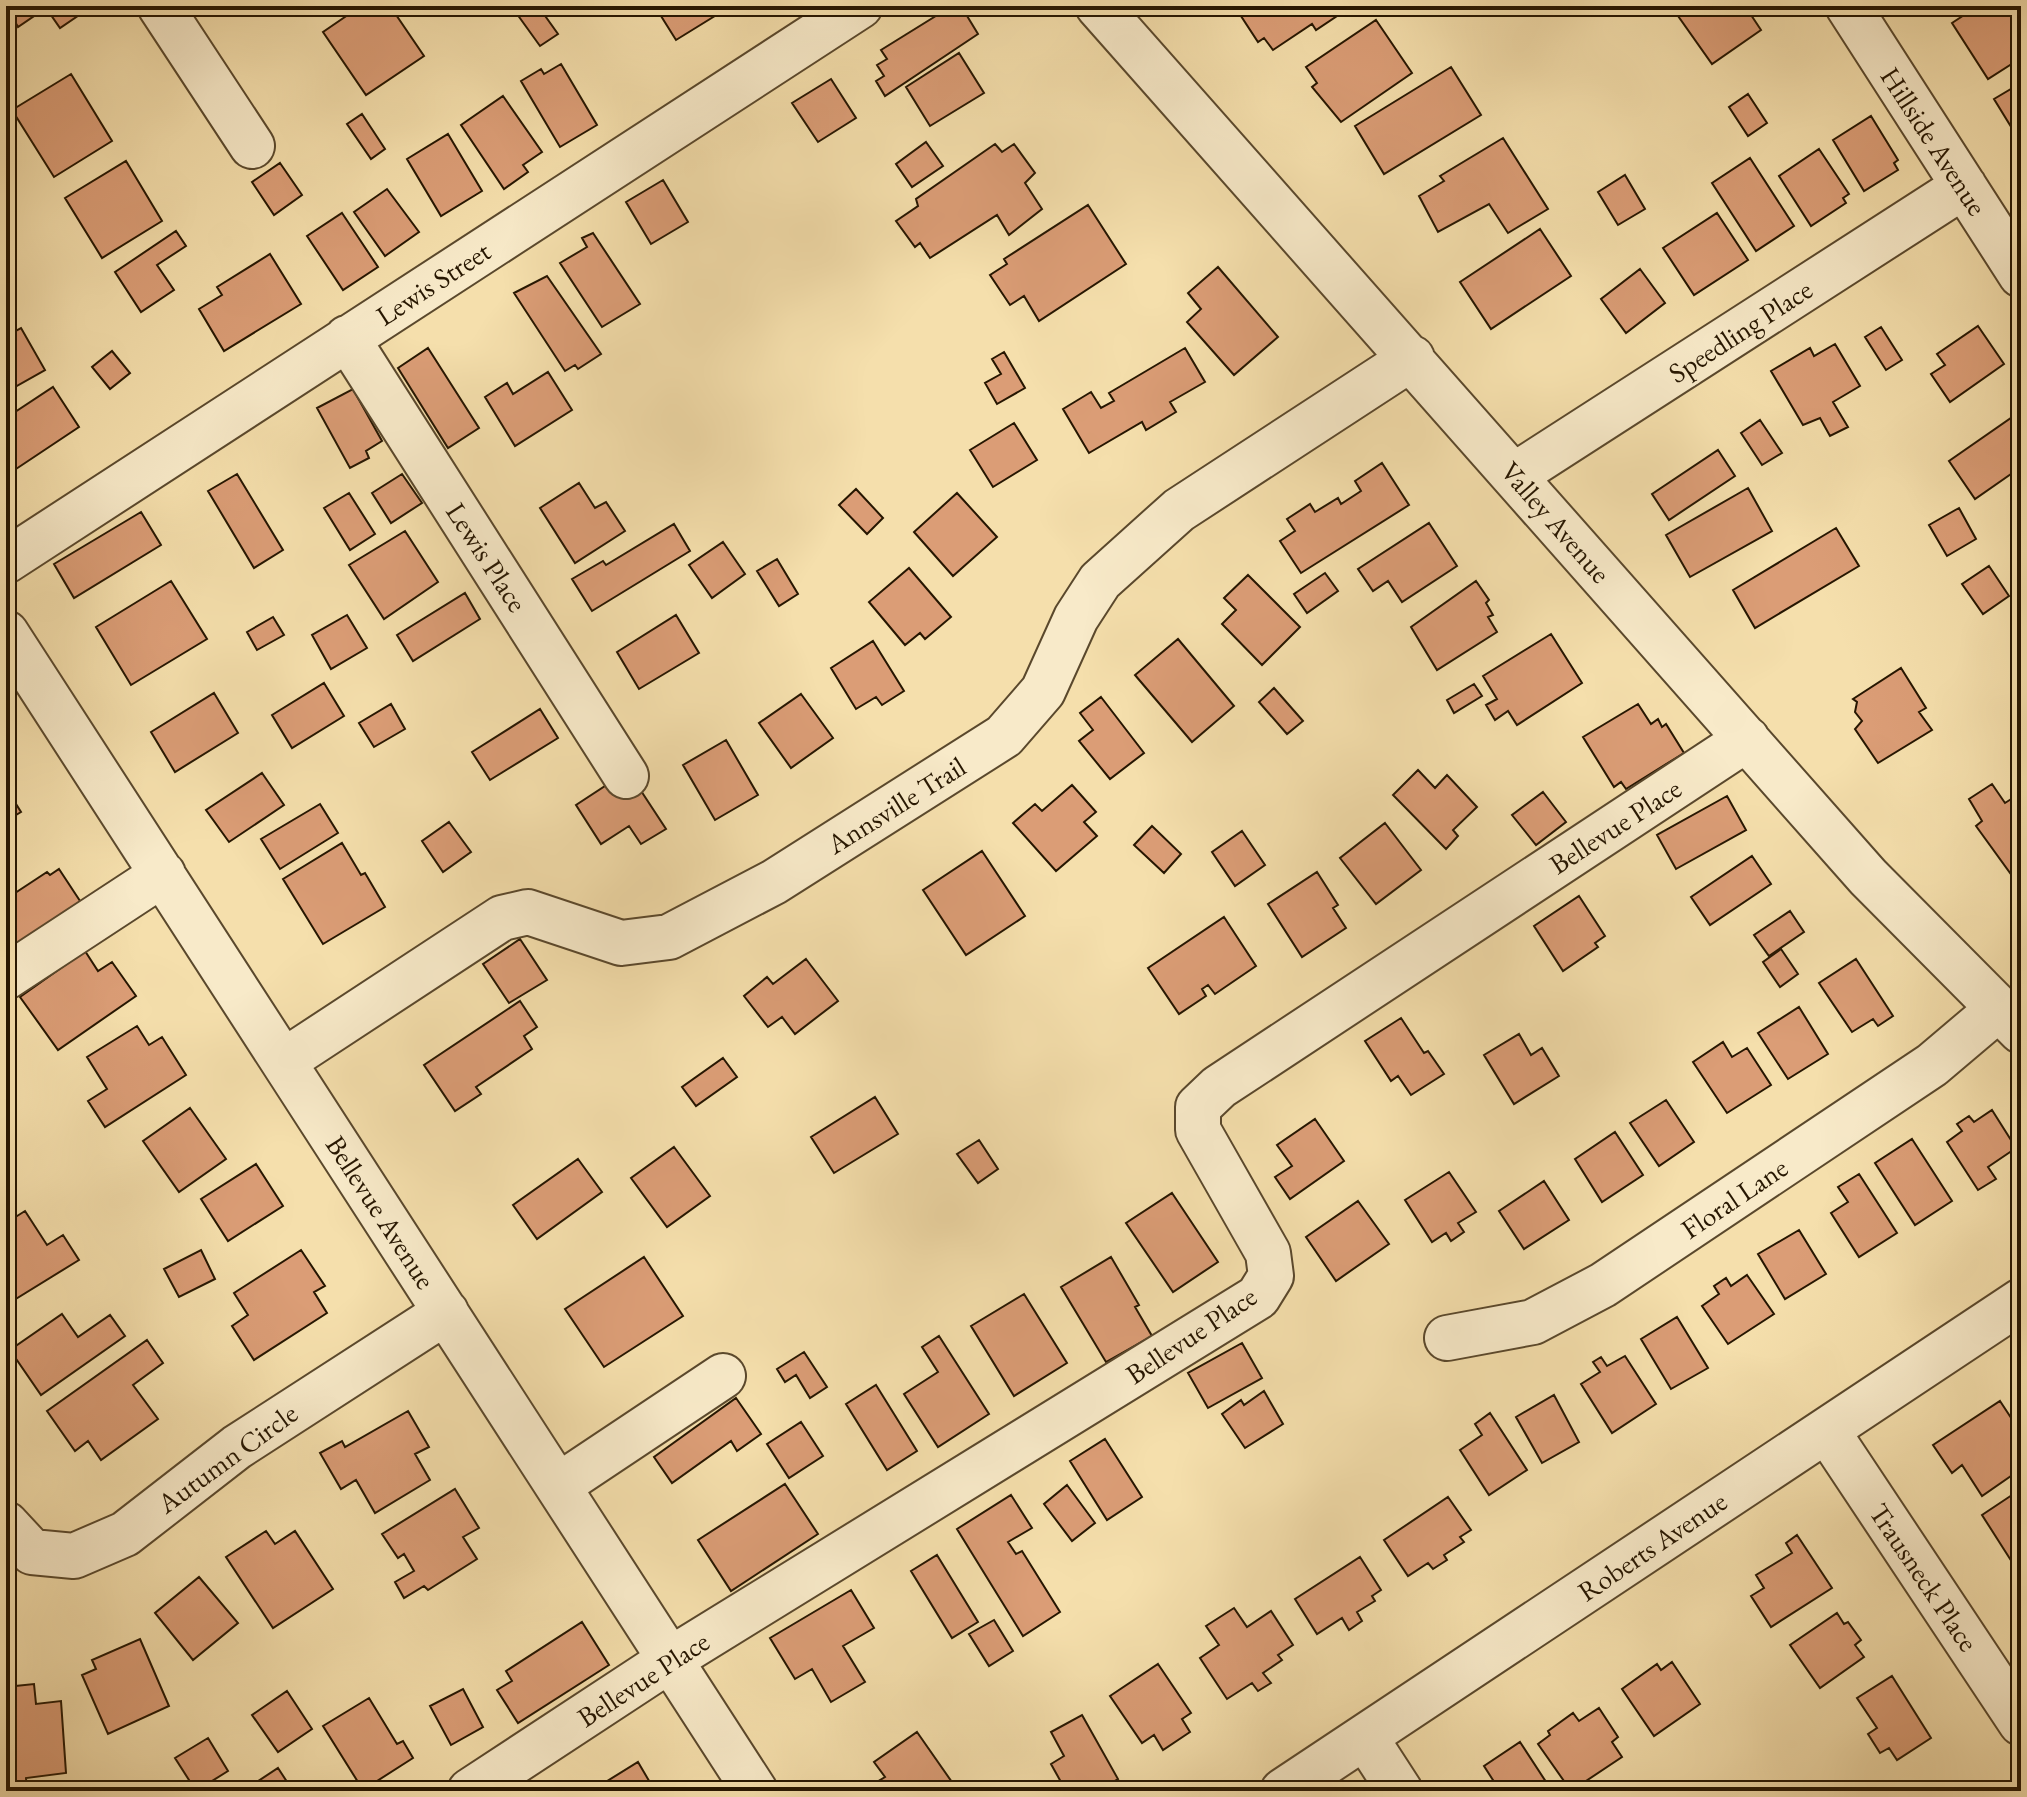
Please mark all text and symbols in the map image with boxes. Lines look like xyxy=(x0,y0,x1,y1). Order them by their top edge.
street label: Hillside Avenue xyxy=(1873,60,1995,222)
street label: Lewis Street xyxy=(369,233,497,333)
street label: Speedling Place xyxy=(1661,271,1819,391)
street label: Valley Avenue xyxy=(1493,454,1619,590)
street label: Lewis Place xyxy=(438,496,536,618)
street label: Annsville Trail xyxy=(819,748,972,862)
street label: Bellevue Place xyxy=(1542,770,1688,882)
street label: Bellevue Avenue xyxy=(318,1129,444,1296)
street label: Floral Lane xyxy=(1674,1149,1794,1247)
street label: Bellevue Place xyxy=(1119,1278,1263,1392)
street label: Autumn Circle xyxy=(149,1395,304,1522)
street label: Roberts Avenue xyxy=(1571,1483,1734,1609)
street label: Trausneck Place xyxy=(1861,1496,1987,1658)
street label: Bellevue Place xyxy=(570,1623,716,1735)

